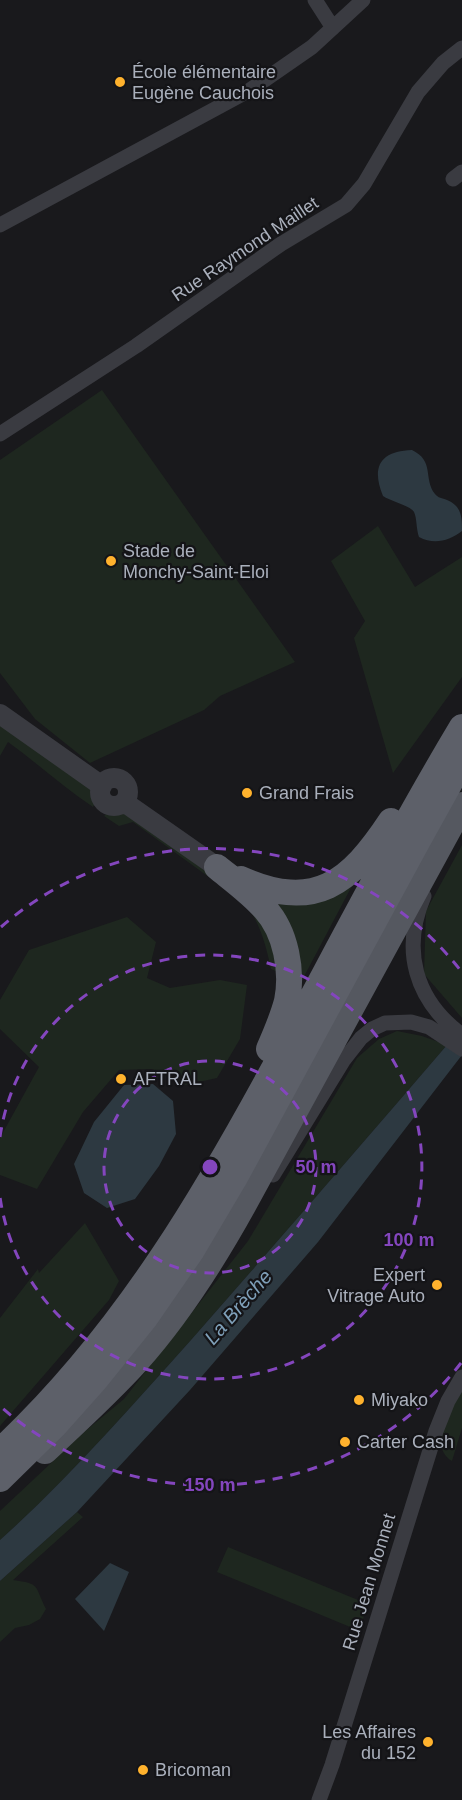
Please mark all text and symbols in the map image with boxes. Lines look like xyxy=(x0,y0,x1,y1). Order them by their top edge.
place label: École élémentaire Eugène Cauchois xyxy=(132,62,276,103)
marker: École élémentaire Eugène Cauchois xyxy=(113,75,127,89)
street label: Rue Raymond Maillet xyxy=(168,193,322,305)
place label: Stade de Monchy-Saint-Eloi xyxy=(123,541,269,582)
marker: Stade de Monchy-Saint-Eloi xyxy=(104,554,118,568)
place label: Grand Frais xyxy=(259,783,354,803)
marker: Grand Frais xyxy=(240,786,254,800)
place label: AFTRAL xyxy=(133,1069,202,1089)
marker: AFTRAL xyxy=(114,1072,128,1086)
centre of rings xyxy=(200,1157,220,1177)
text: 50 m xyxy=(295,1157,337,1177)
text: 100 m xyxy=(383,1230,435,1250)
water label: La Brèche xyxy=(200,1265,276,1349)
place label: Expert Vitrage Auto xyxy=(327,1265,425,1306)
marker: Expert Vitrage Auto xyxy=(430,1278,444,1292)
place label: Miyako xyxy=(371,1390,428,1410)
marker: Miyako xyxy=(352,1393,366,1407)
place label: Carter Cash xyxy=(357,1432,454,1452)
marker: Carter Cash xyxy=(338,1435,352,1449)
text: 150 m xyxy=(184,1475,236,1495)
street label: Rue Jean Monnet xyxy=(339,1511,399,1653)
place label: Les Affaires du 152 xyxy=(322,1722,416,1763)
marker: Les Affaires du 152 xyxy=(421,1735,435,1749)
place label: Bricoman xyxy=(155,1760,231,1780)
marker: Bricoman xyxy=(136,1763,150,1777)

